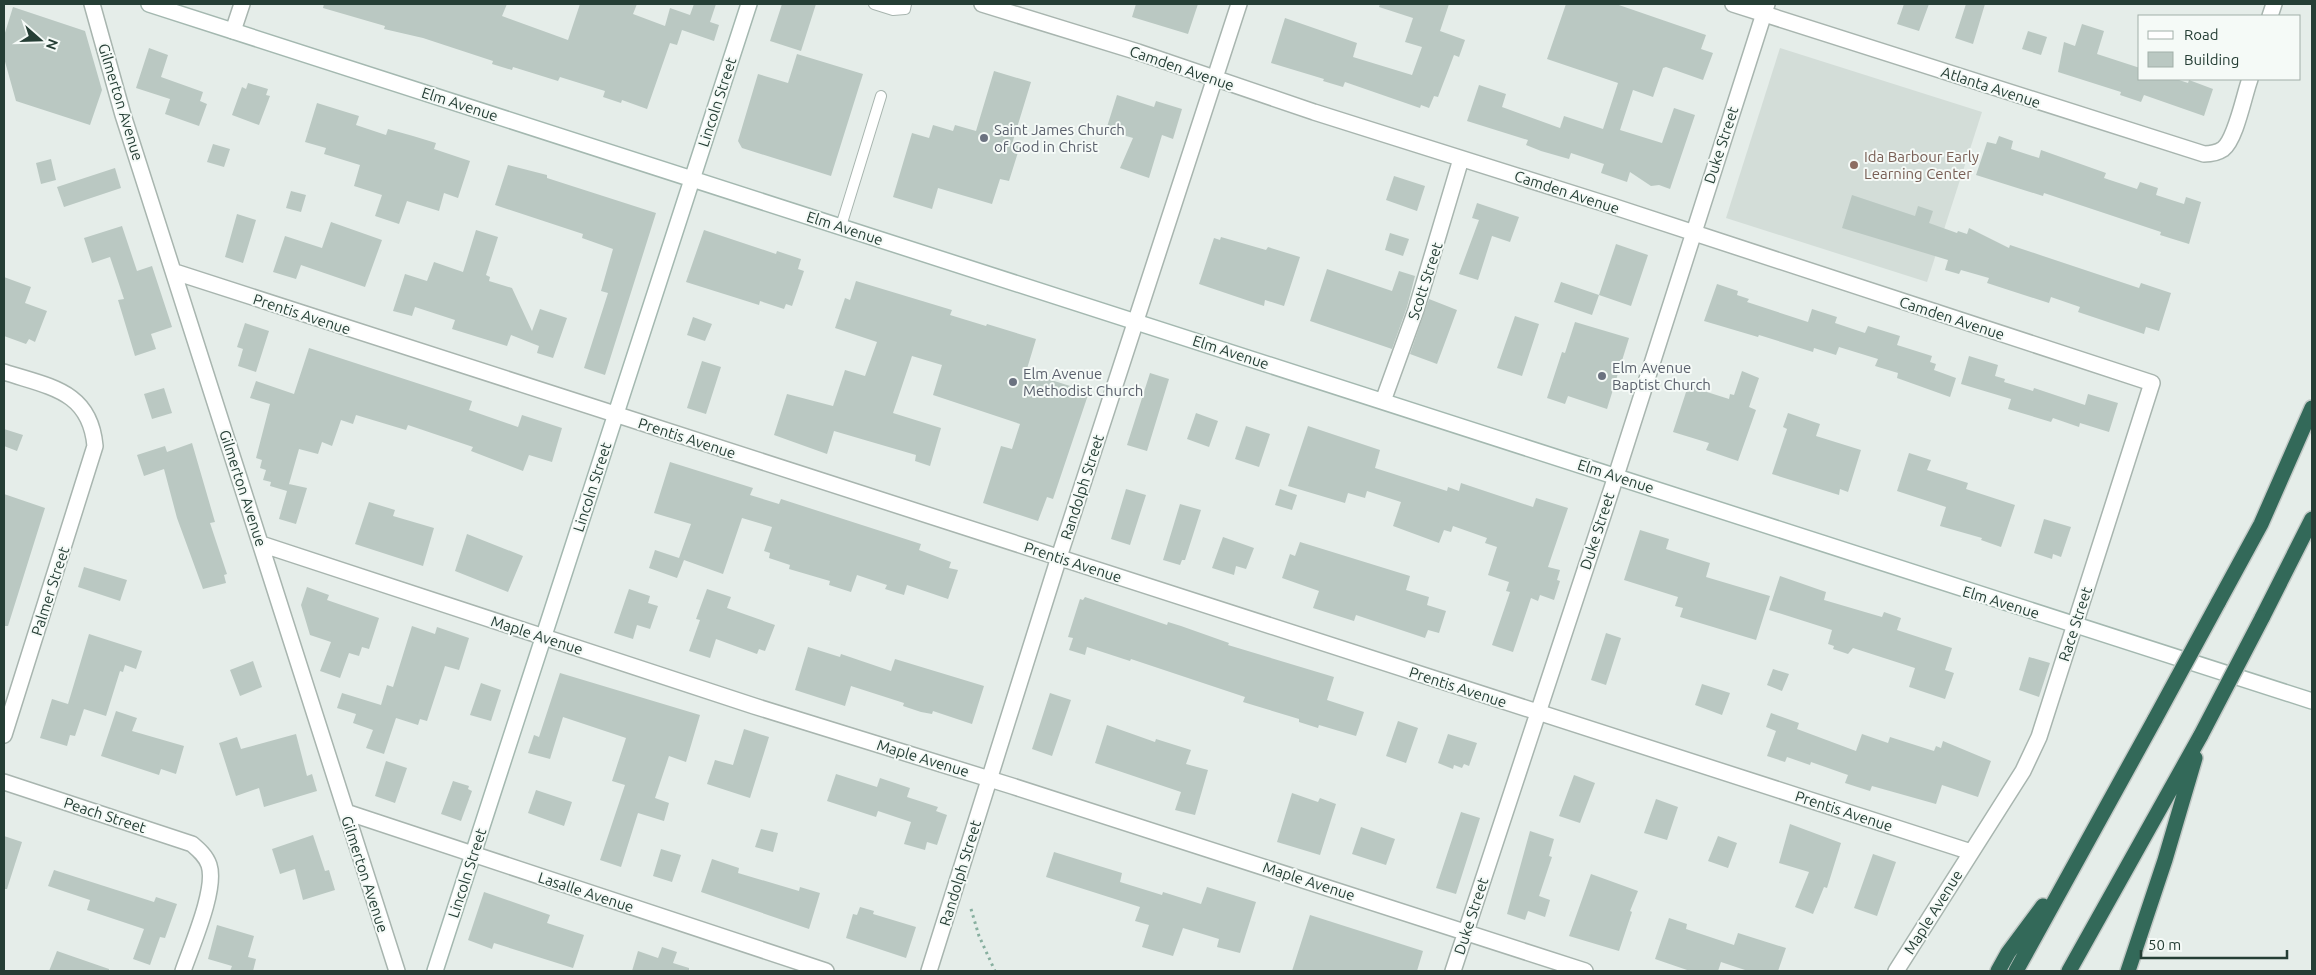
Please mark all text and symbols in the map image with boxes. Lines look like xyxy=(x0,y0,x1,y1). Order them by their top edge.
north arrow xyxy=(15,15,65,65)
legend xyxy=(2138,15,2301,80)
text: Road xyxy=(2184,26,2219,43)
text: N xyxy=(43,37,62,52)
street label: Gilmerton Avenue xyxy=(95,41,147,163)
street label: Camden Avenue xyxy=(1127,42,1237,94)
text: Building xyxy=(2184,51,2239,68)
street label: Lincoln Street xyxy=(694,55,740,149)
street label: Atlanta Avenue xyxy=(1939,63,2043,111)
street label: Elm Avenue xyxy=(420,84,500,124)
street label: Duke Street xyxy=(1701,104,1741,186)
place label: Saint James Church of God in Christ xyxy=(994,121,1125,155)
marker: Saint James Church of God in Christ xyxy=(978,132,990,144)
place label: Ida Barbour Early Learning Center xyxy=(1864,148,1979,182)
marker: Ida Barbour Early Learning Center xyxy=(1848,159,1860,171)
street label: Camden Avenue xyxy=(1512,167,1622,217)
street label: Elm Avenue xyxy=(805,208,885,248)
street label: Scott Street xyxy=(1404,240,1446,322)
street label: Prentis Avenue xyxy=(251,290,353,338)
street label: Camden Avenue xyxy=(1897,293,2007,343)
street label: Elm Avenue xyxy=(1191,332,1271,372)
place label: Elm Avenue Baptist Church xyxy=(1612,359,1711,393)
place label: Elm Avenue Methodist Church xyxy=(1023,365,1143,399)
marker: Elm Avenue Baptist Church xyxy=(1596,370,1608,382)
marker: Elm Avenue Methodist Church xyxy=(1007,376,1019,388)
street label: Prentis Avenue xyxy=(636,414,738,462)
street label: Gilmerton Avenue xyxy=(216,428,270,548)
street label: Randolph Street xyxy=(1057,432,1107,542)
street label: Lincoln Street xyxy=(569,440,615,534)
street label: Elm Avenue xyxy=(1576,456,1656,496)
street label: Duke Street xyxy=(1577,490,1617,572)
street label: Prentis Avenue xyxy=(1022,538,1124,586)
street label: Palmer Street xyxy=(28,544,72,638)
street label: Elm Avenue xyxy=(1961,582,2041,622)
street label: Race Street xyxy=(2055,584,2095,664)
street label: Maple Avenue xyxy=(489,612,585,658)
street label: Prentis Avenue xyxy=(1407,663,1509,711)
street label: Maple Avenue xyxy=(875,736,971,780)
street label: Prentis Avenue xyxy=(1793,787,1895,835)
street label: Peach Street xyxy=(62,794,148,836)
street label: Gilmerton Avenue xyxy=(338,814,392,934)
street label: Randolph Street xyxy=(936,818,984,928)
street label: Lincoln Street xyxy=(444,826,490,920)
street label: Maple Avenue xyxy=(1261,858,1357,904)
street label: Maple Avenue xyxy=(1900,867,1966,957)
street label: Lasalle Avenue xyxy=(536,869,636,915)
street label: Duke Street xyxy=(1451,875,1491,957)
scale bar xyxy=(2141,928,2287,960)
text: 50 m xyxy=(2148,936,2181,953)

